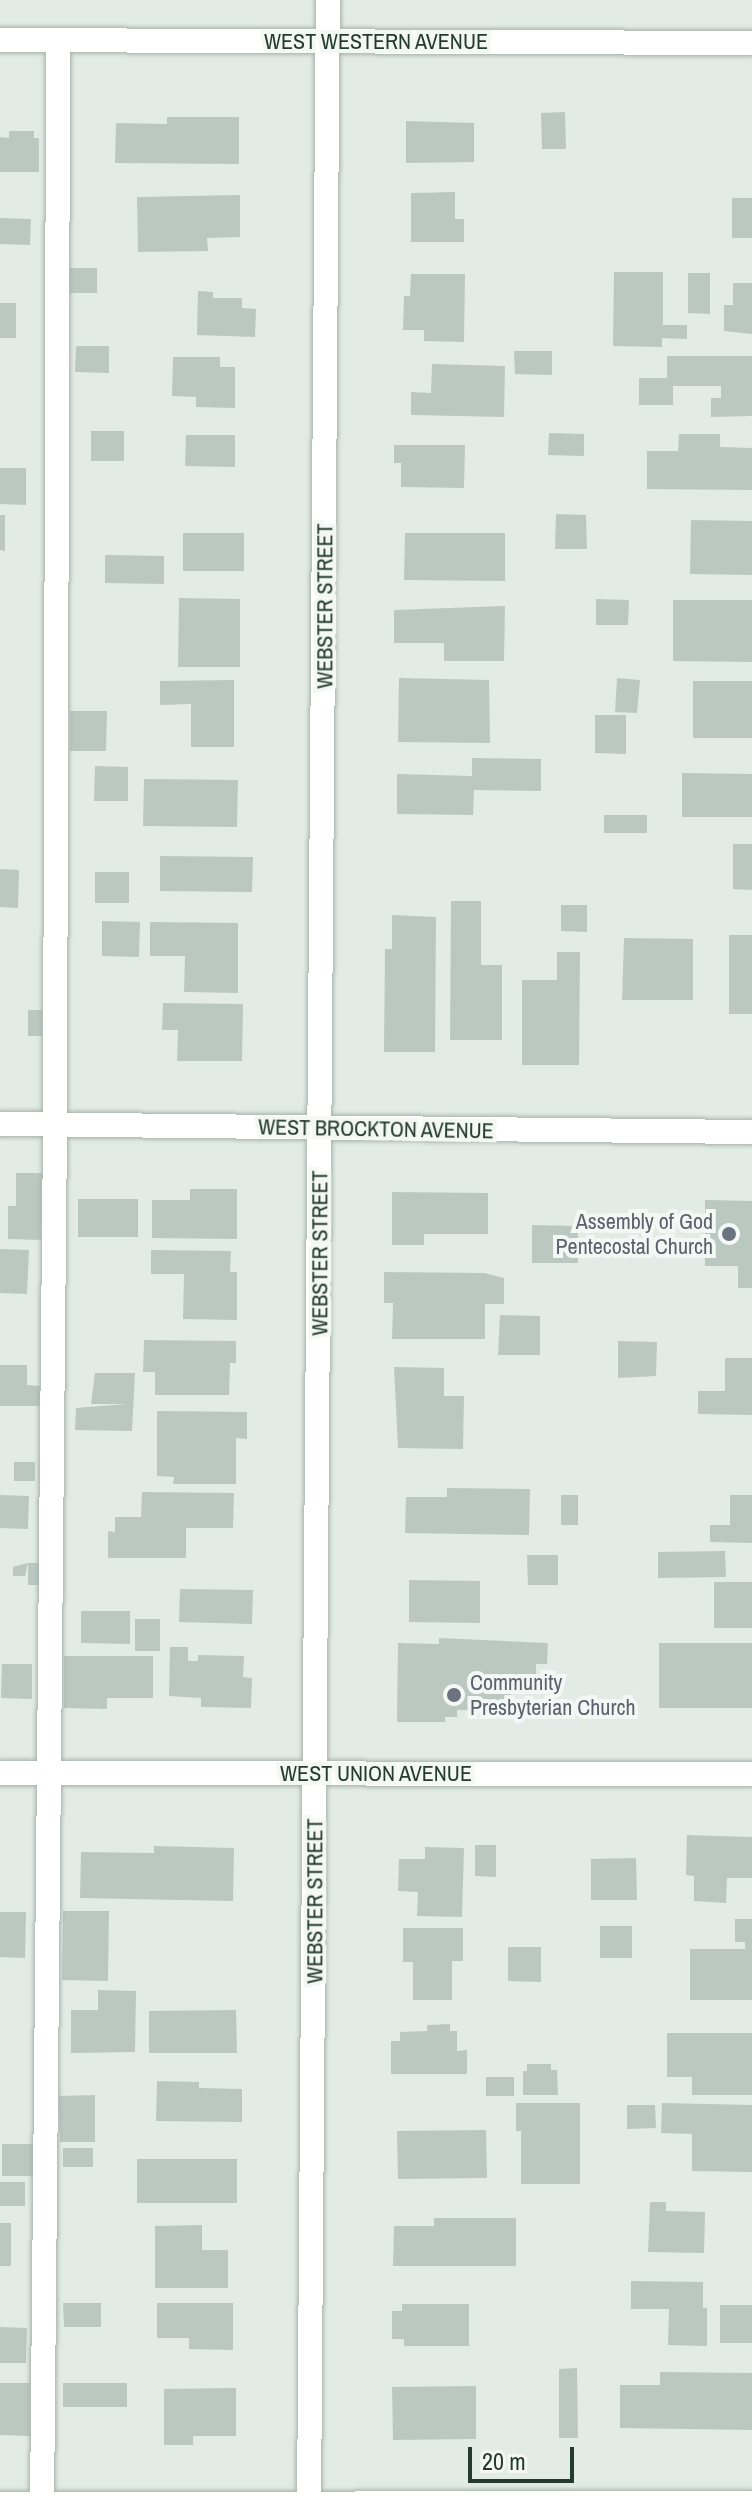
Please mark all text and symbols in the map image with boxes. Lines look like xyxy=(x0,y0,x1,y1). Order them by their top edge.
street label: WEST WESTERN AVENUE xyxy=(263,29,489,55)
street label: WEBSTER STREET xyxy=(312,523,338,689)
street label: WEST BROCKTON AVENUE xyxy=(257,1114,495,1144)
street label: WEBSTER STREET xyxy=(307,1170,333,1336)
place label: Assembly of God Pentecostal Church xyxy=(556,1208,713,1260)
marker: Assembly of God Pentecostal Church xyxy=(720,1225,738,1243)
place label: Community Presbyterian Church xyxy=(470,1669,635,1720)
marker: Community Presbyterian Church xyxy=(445,1686,463,1704)
street label: WEST UNION AVENUE xyxy=(279,1761,473,1787)
street label: WEBSTER STREET xyxy=(302,1818,328,1984)
scale bar xyxy=(472,2431,578,2481)
text: 20 m xyxy=(482,2445,526,2477)

